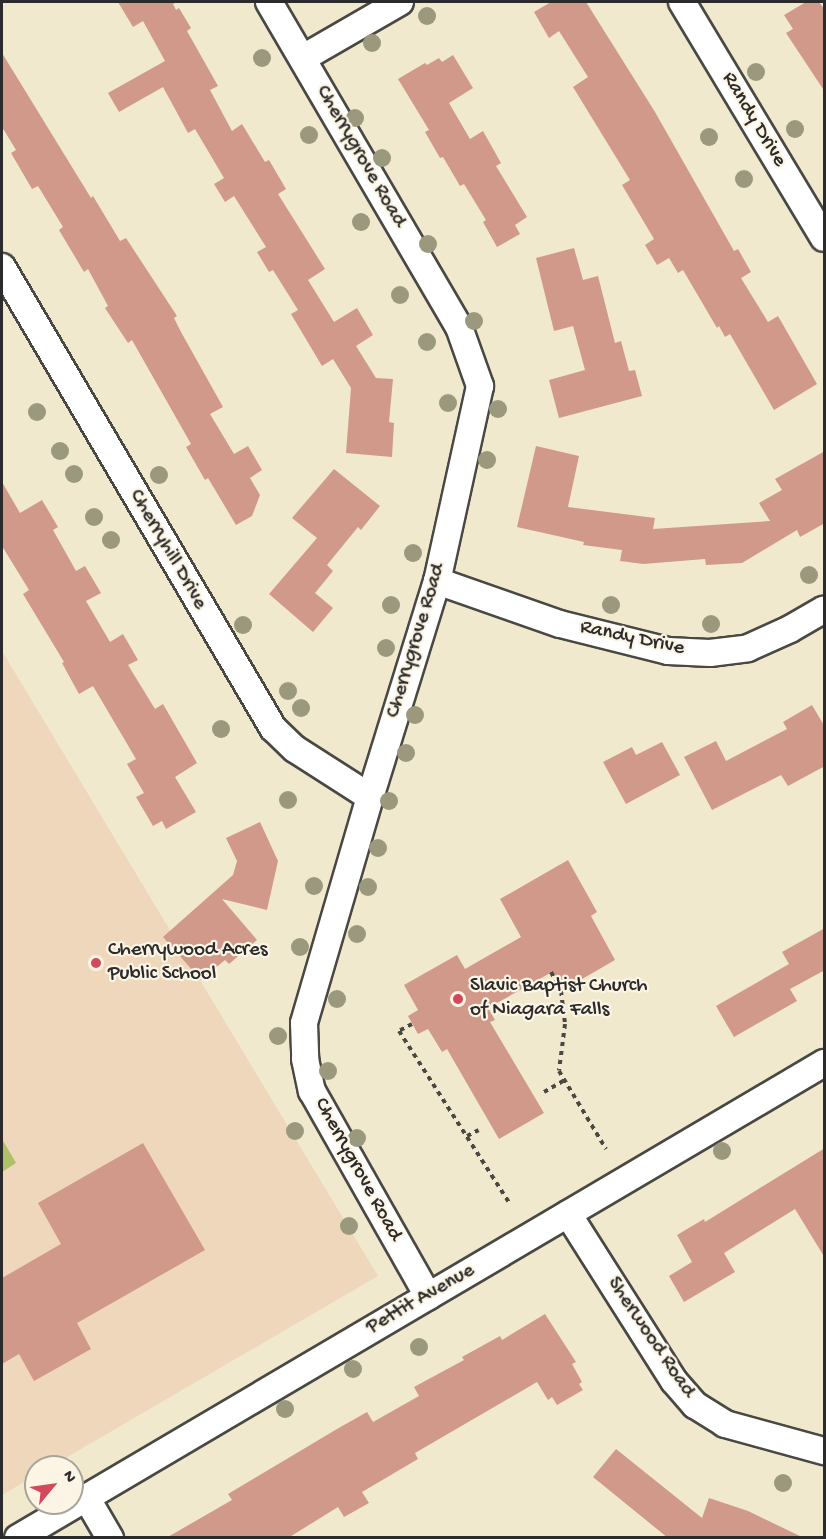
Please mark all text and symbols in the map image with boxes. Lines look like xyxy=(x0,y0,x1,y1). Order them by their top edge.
street label: Randy Drive xyxy=(715,68,791,172)
street label: Cherrygrove Road xyxy=(309,81,411,233)
street label: Cherryhill Drive xyxy=(122,485,212,615)
street label: Cherrygrove Road xyxy=(382,561,452,721)
street label: Randy Drive xyxy=(578,616,686,662)
place label: Cherrywood Acres Public School xyxy=(108,938,268,988)
marker: Cherrywood Acres Public School xyxy=(89,956,103,970)
place label: Slavic Baptist Church of Niagara Falls xyxy=(470,974,647,1024)
marker: Slavic Baptist Church of Niagara Falls xyxy=(451,992,465,1006)
street label: Cherrygrove Road xyxy=(307,1094,407,1246)
street label: Pettit Avenue xyxy=(362,1259,480,1341)
street label: Sherwood Road xyxy=(600,1273,700,1403)
north arrow xyxy=(24,1455,84,1515)
text: N xyxy=(58,1468,79,1486)

